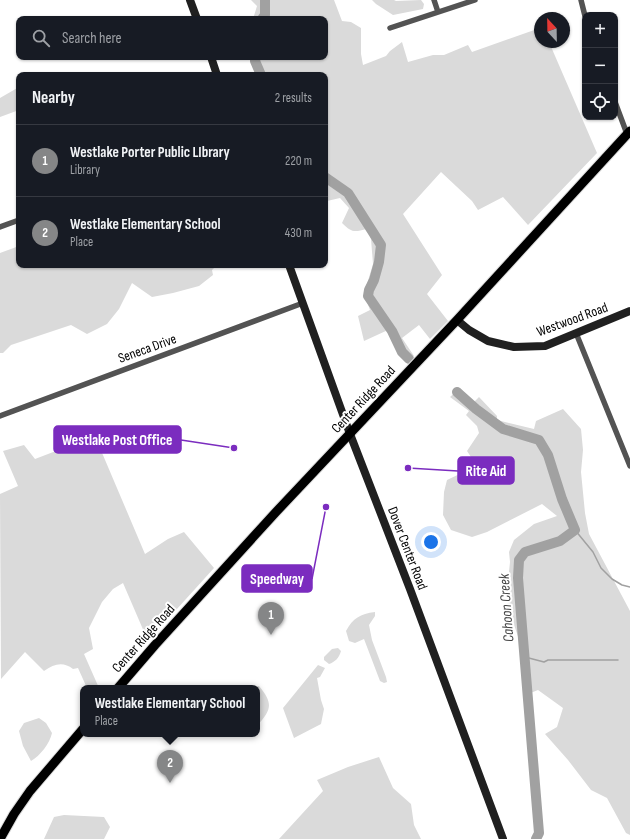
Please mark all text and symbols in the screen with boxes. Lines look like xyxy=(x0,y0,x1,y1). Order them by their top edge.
north arrow xyxy=(534,12,570,48)
map controls xyxy=(582,12,618,120)
button: + xyxy=(582,12,618,48)
search box xyxy=(16,16,328,60)
icon: search xyxy=(30,27,52,49)
text: Search here xyxy=(62,29,122,48)
button: − xyxy=(582,48,618,84)
button: locate xyxy=(582,84,618,120)
text: Nearby xyxy=(32,88,75,108)
text: 2 results xyxy=(275,90,312,106)
text: Westlake Porter Public LIbrary xyxy=(70,143,230,162)
text: 1 xyxy=(42,153,48,169)
text: 220 m xyxy=(285,153,312,169)
text: Library xyxy=(70,162,100,178)
text: Westlake Elementary School xyxy=(70,215,221,234)
text: 2 xyxy=(42,225,48,241)
text: 430 m xyxy=(285,225,312,241)
text: Place xyxy=(70,234,93,250)
street label: Westwood Road xyxy=(534,299,610,340)
street label: Seneca Drive xyxy=(116,330,179,367)
street label: Center Ridge Road xyxy=(328,362,399,437)
callout: Westlake Post Office xyxy=(54,426,181,453)
text: Westlake Post Office xyxy=(62,431,172,450)
callout: Rite Aid xyxy=(458,457,514,484)
text: Rite Aid xyxy=(466,462,506,481)
street label: Dover Center Road xyxy=(384,504,431,592)
your location xyxy=(421,532,441,552)
callout: Speedway xyxy=(242,565,312,592)
text: Speedway xyxy=(250,570,305,589)
water label: Cahoon Creek xyxy=(495,573,518,643)
street label: Center Ridge Road xyxy=(108,601,179,676)
pin: 1 xyxy=(258,602,284,635)
popup xyxy=(80,685,260,737)
text: Westlake Elementary School xyxy=(95,694,245,713)
text: Place xyxy=(95,713,118,729)
pin: 2 xyxy=(157,750,183,783)

